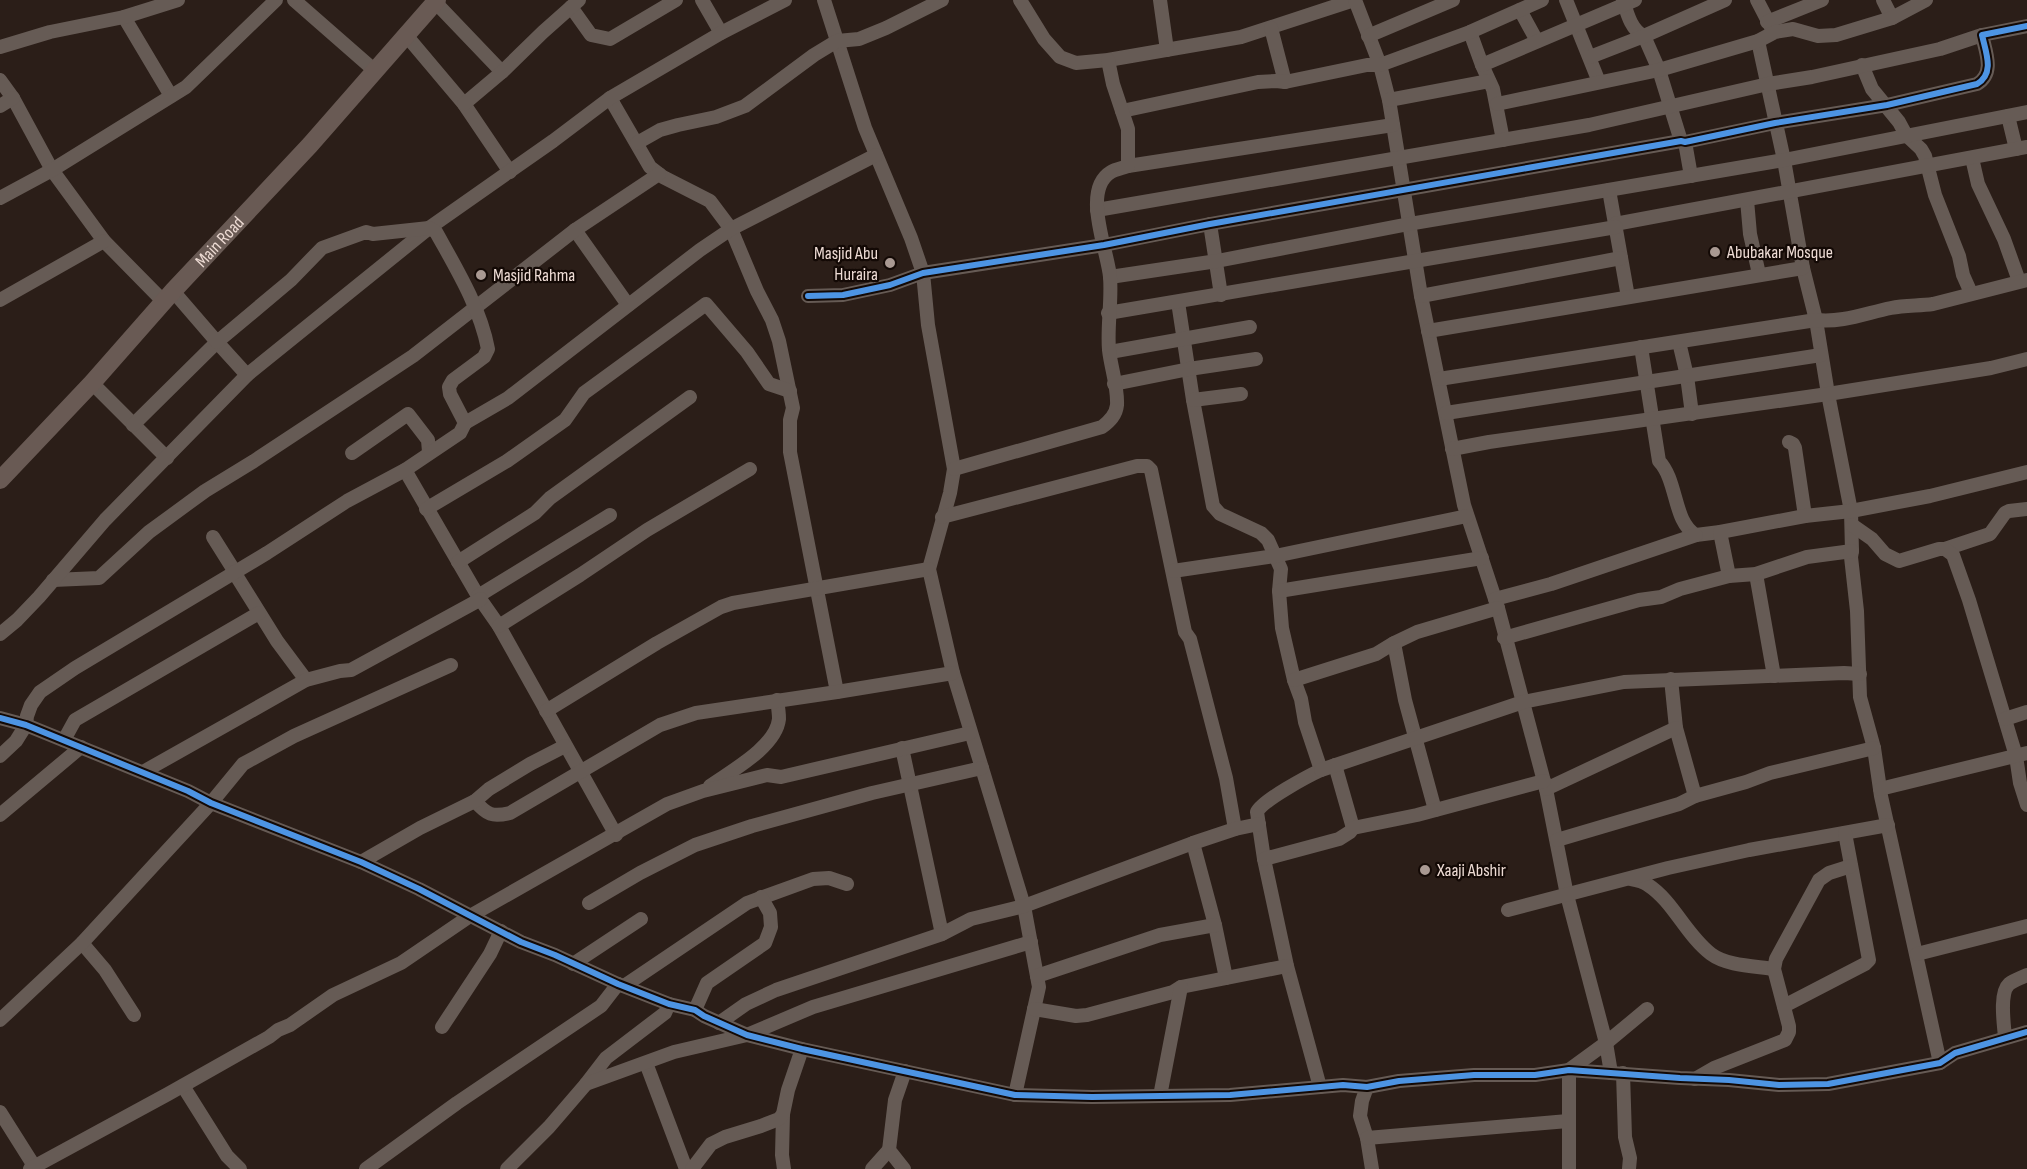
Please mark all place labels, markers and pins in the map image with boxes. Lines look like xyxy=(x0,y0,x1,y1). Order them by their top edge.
place label: Abubakar Mosque xyxy=(1726,242,1833,263)
place label: Masjid Abu Huraira xyxy=(814,243,878,285)
marker: Abubakar Mosque xyxy=(1708,245,1722,259)
marker: Masjid Abu Huraira xyxy=(883,256,897,270)
place label: Masjid Rahma xyxy=(493,265,575,286)
marker: Masjid Rahma xyxy=(474,268,488,282)
place label: Xaaji Abshir xyxy=(1436,860,1506,881)
marker: Xaaji Abshir xyxy=(1418,863,1432,877)

